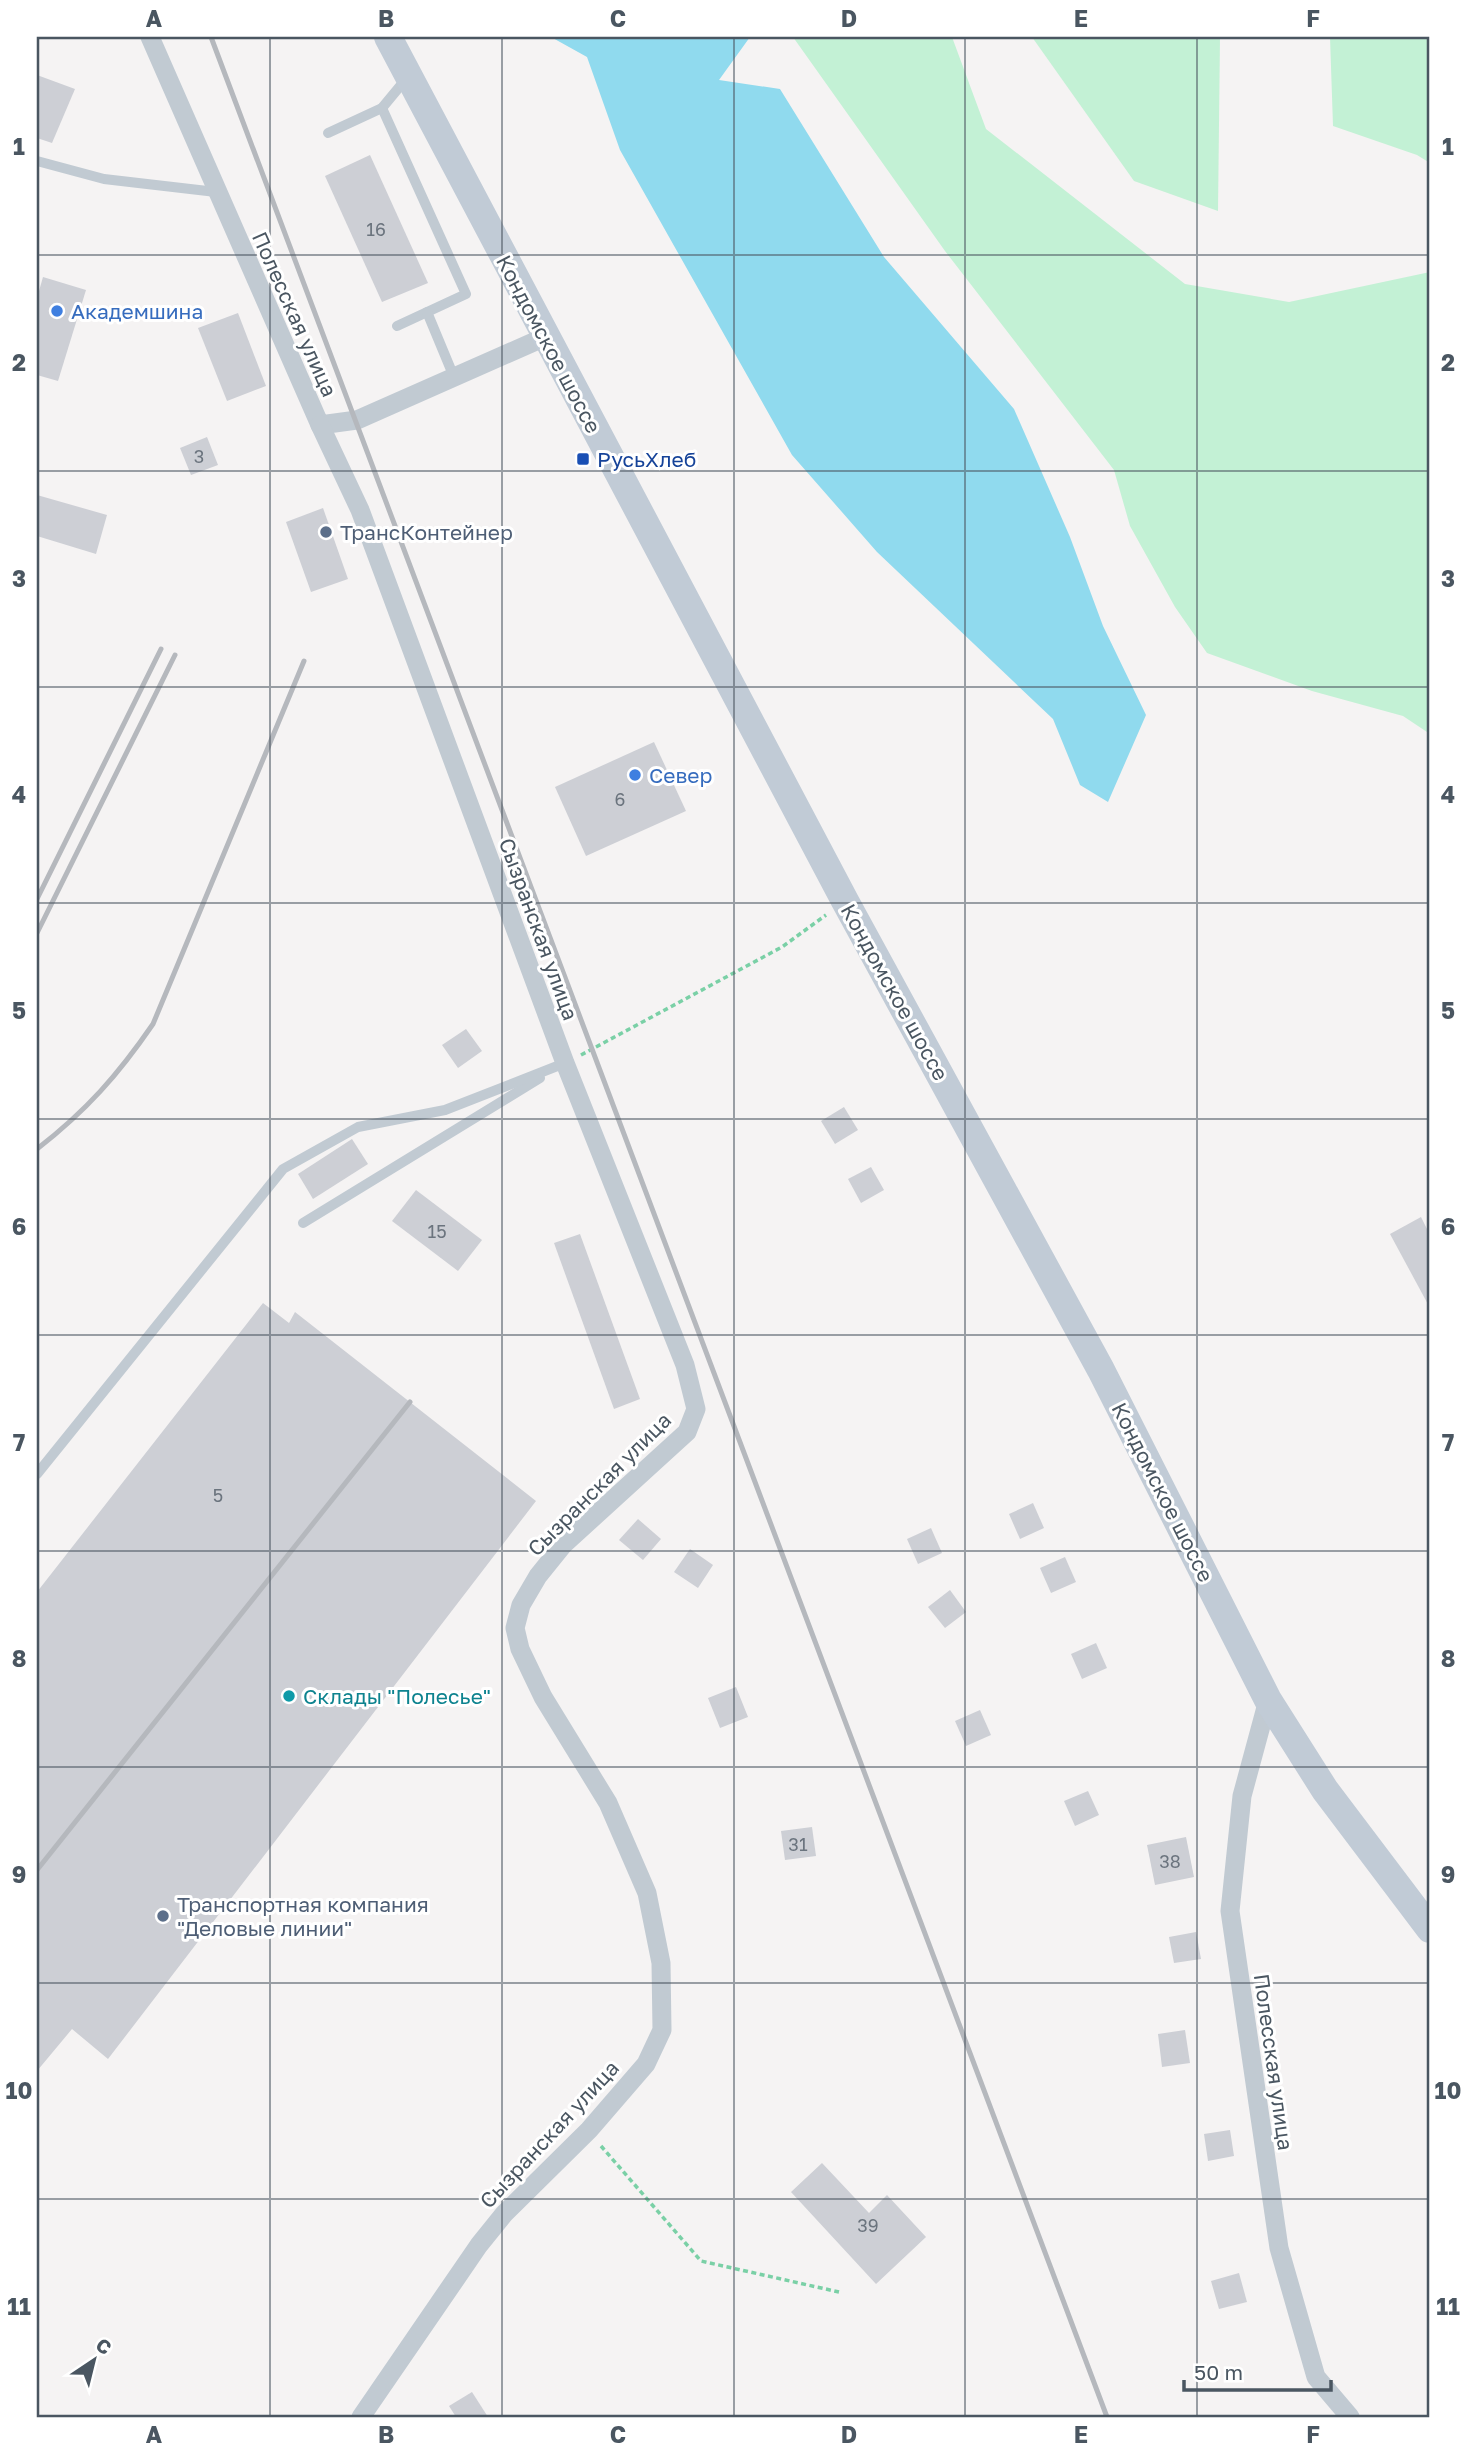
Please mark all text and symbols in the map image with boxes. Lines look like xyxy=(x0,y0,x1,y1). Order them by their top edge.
text: A xyxy=(146,4,163,32)
text: B xyxy=(378,4,394,32)
text: C xyxy=(610,4,626,32)
text: D xyxy=(841,4,857,32)
text: E xyxy=(1074,4,1088,32)
text: F xyxy=(1306,4,1320,32)
text: 1 xyxy=(13,132,25,160)
text: 1 xyxy=(1442,132,1454,160)
house number: 16 xyxy=(366,218,386,240)
street label: Полесская улица xyxy=(247,227,343,401)
street label: Кондомское шоссе xyxy=(491,251,607,437)
place label: Академшина xyxy=(71,298,203,324)
marker: Академшина xyxy=(49,303,65,319)
text: 2 xyxy=(12,348,26,376)
text: 2 xyxy=(1441,348,1455,376)
house number: 3 xyxy=(194,445,204,467)
place label: РусьХлеб xyxy=(597,446,696,472)
marker: РусьХлеб xyxy=(575,451,591,467)
place label: ТрансКонтейнер xyxy=(340,519,513,545)
marker: ТрансКонтейнер xyxy=(318,524,334,540)
text: 3 xyxy=(12,564,26,592)
text: 3 xyxy=(1441,564,1455,592)
place label: Север xyxy=(649,762,712,788)
marker: Север xyxy=(627,767,643,783)
text: 4 xyxy=(12,780,26,808)
text: 4 xyxy=(1441,780,1455,808)
house number: 6 xyxy=(615,788,625,810)
street label: Сызранская улица xyxy=(494,834,584,1024)
street label: Кондомское шоссе xyxy=(836,899,954,1085)
text: 5 xyxy=(12,996,26,1024)
text: 5 xyxy=(1441,996,1455,1024)
text: 6 xyxy=(12,1212,26,1240)
text: 6 xyxy=(1441,1212,1455,1240)
house number: 15 xyxy=(427,1220,447,1242)
street label: Кондомское шоссе xyxy=(1106,1398,1220,1586)
street label: Сызранская улица xyxy=(522,1407,676,1561)
text: 7 xyxy=(13,1428,25,1456)
text: 7 xyxy=(1442,1428,1454,1456)
house number: 5 xyxy=(213,1484,223,1506)
text: 8 xyxy=(12,1644,26,1672)
text: 8 xyxy=(1441,1644,1455,1672)
place label: Склады "Полесье" xyxy=(303,1683,491,1709)
marker: Склады "Полесье" xyxy=(281,1688,297,1704)
house number: 31 xyxy=(788,1833,808,1855)
house number: 38 xyxy=(1159,1850,1181,1872)
text: 9 xyxy=(12,1860,26,1888)
text: 9 xyxy=(1441,1860,1455,1888)
place label: Транспортная компания "Деловые линии" xyxy=(177,1891,429,1941)
marker: Транспортная компания "Деловые линии" xyxy=(155,1908,171,1924)
street label: Полесская улица xyxy=(1249,1972,1299,2152)
street label: Сызранская улица xyxy=(474,2055,624,2213)
text: 10 xyxy=(6,2076,32,2104)
text: 10 xyxy=(1435,2076,1461,2104)
house number: 39 xyxy=(857,2214,879,2236)
text: 11 xyxy=(7,2292,31,2320)
text: 11 xyxy=(1436,2292,1460,2320)
north arrow xyxy=(60,2324,130,2394)
text: С xyxy=(92,2332,116,2359)
scale bar xyxy=(1184,2349,1330,2393)
text: 50 m xyxy=(1194,2359,1243,2385)
text: A xyxy=(146,2420,163,2448)
text: B xyxy=(378,2420,394,2448)
text: C xyxy=(610,2420,626,2448)
text: D xyxy=(841,2420,857,2448)
text: E xyxy=(1074,2420,1088,2448)
text: F xyxy=(1306,2420,1320,2448)

